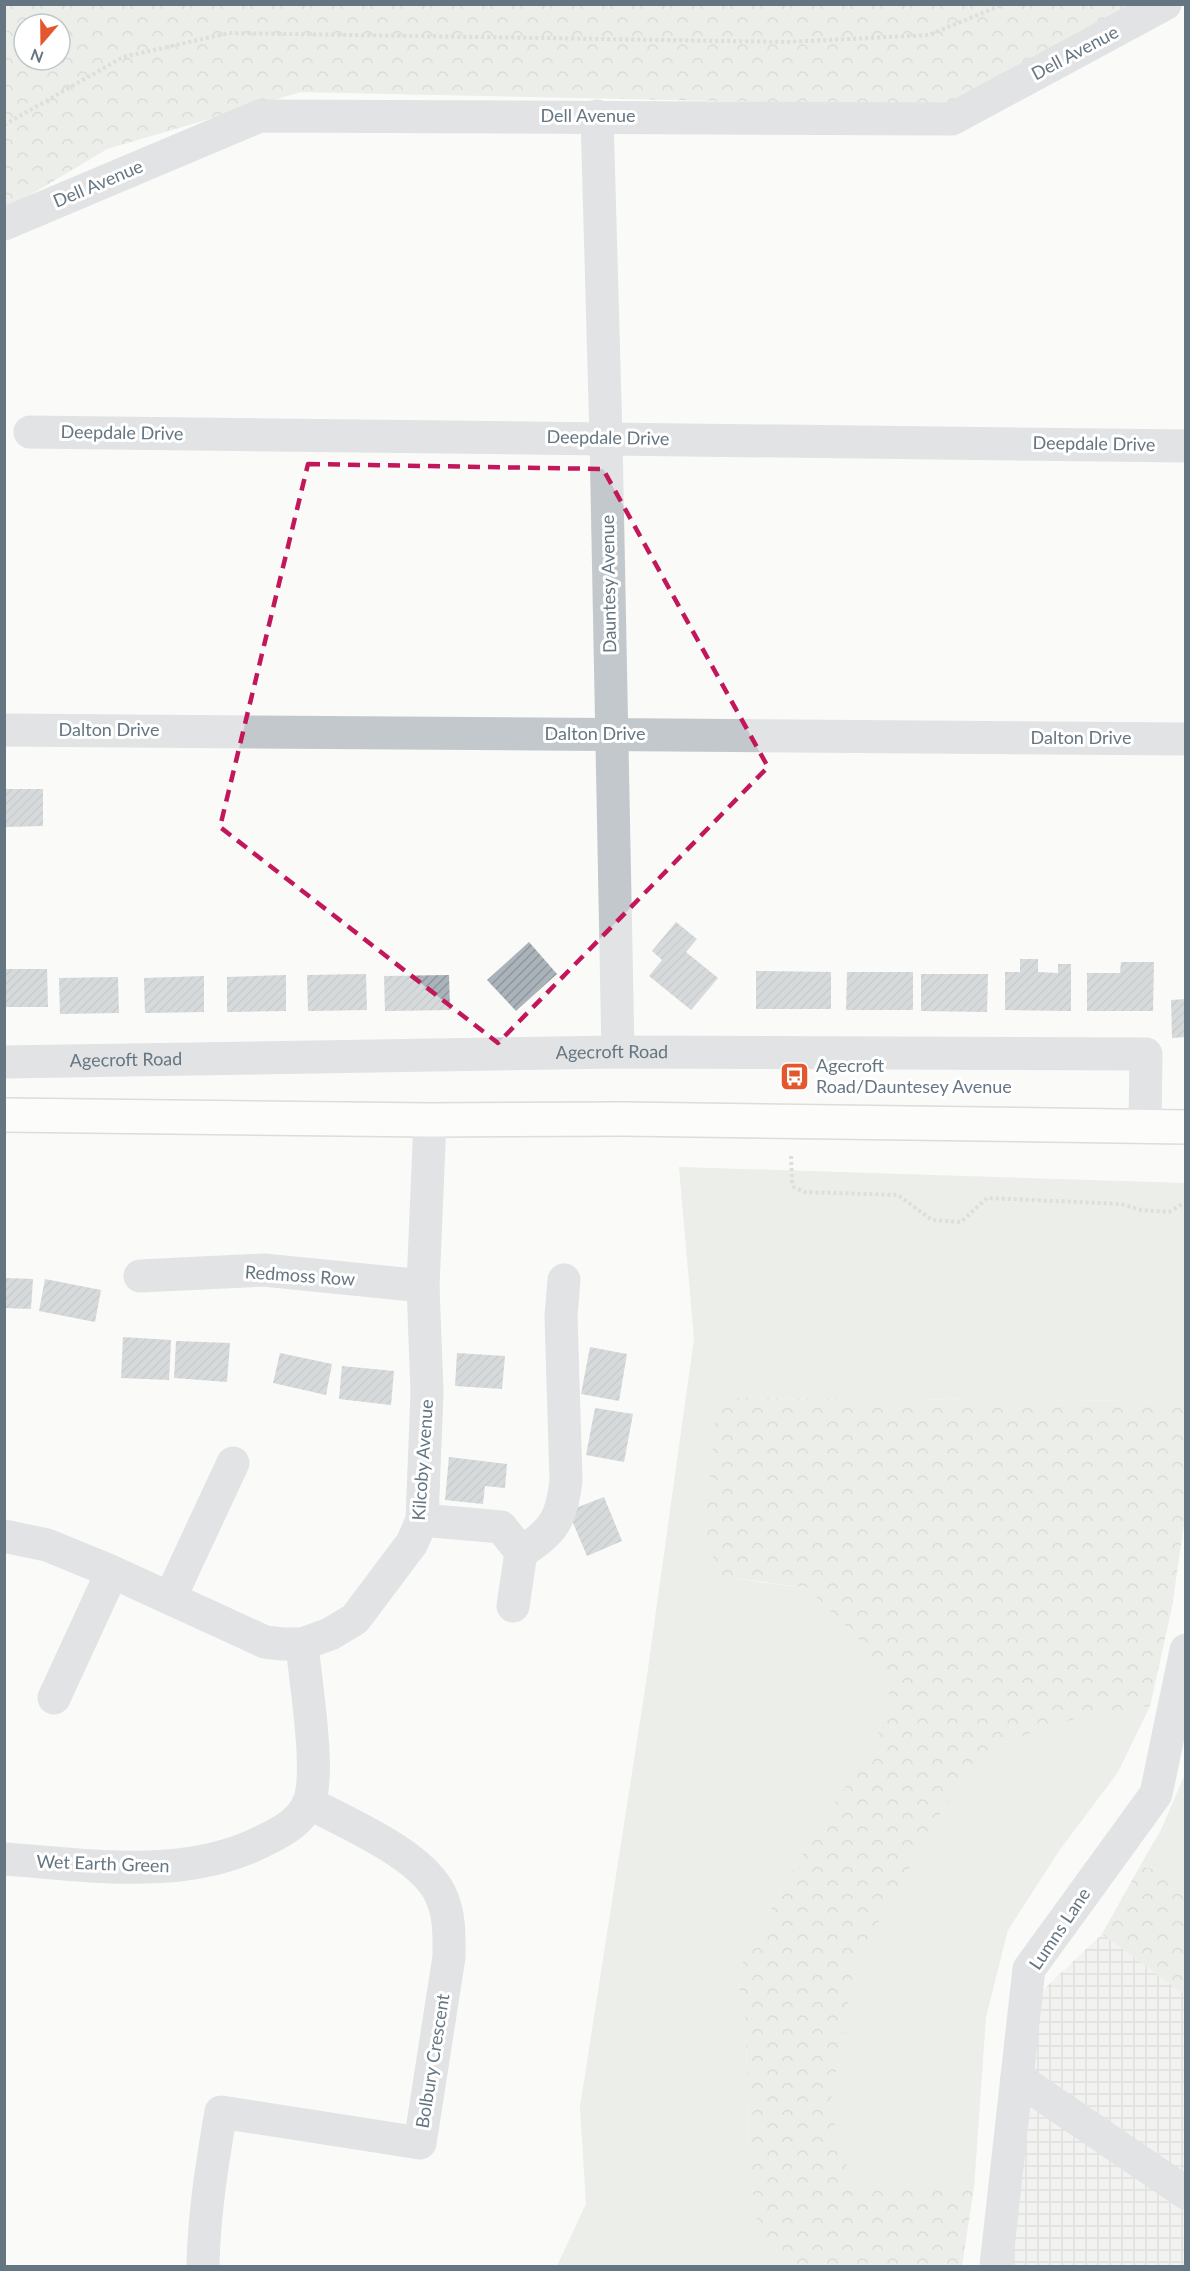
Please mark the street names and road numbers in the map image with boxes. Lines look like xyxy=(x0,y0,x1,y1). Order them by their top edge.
street label: Dell Avenue xyxy=(1027,20,1122,84)
street label: Dell Avenue xyxy=(540,104,636,126)
street label: Dell Avenue xyxy=(50,154,146,212)
street label: Deepdale Drive xyxy=(60,420,184,444)
street label: Deepdale Drive xyxy=(546,425,670,449)
street label: Deepdale Drive xyxy=(1032,431,1156,455)
street label: Dauntesy Avenue xyxy=(596,515,620,653)
street label: Dalton Drive xyxy=(59,718,159,740)
street label: Dalton Drive xyxy=(545,722,645,744)
street label: Dalton Drive xyxy=(1031,726,1131,748)
street label: Agecroft Road xyxy=(555,1040,668,1063)
street label: Agecroft Road xyxy=(69,1047,182,1071)
street label: Redmoss Row xyxy=(244,1260,356,1290)
street label: Kilcoby Avenue xyxy=(407,1399,437,1521)
street label: Wet Earth Green xyxy=(36,1850,170,1876)
street label: Lumns Lane xyxy=(1024,1883,1095,1973)
street label: Bolbury Crescent xyxy=(411,1992,454,2130)

